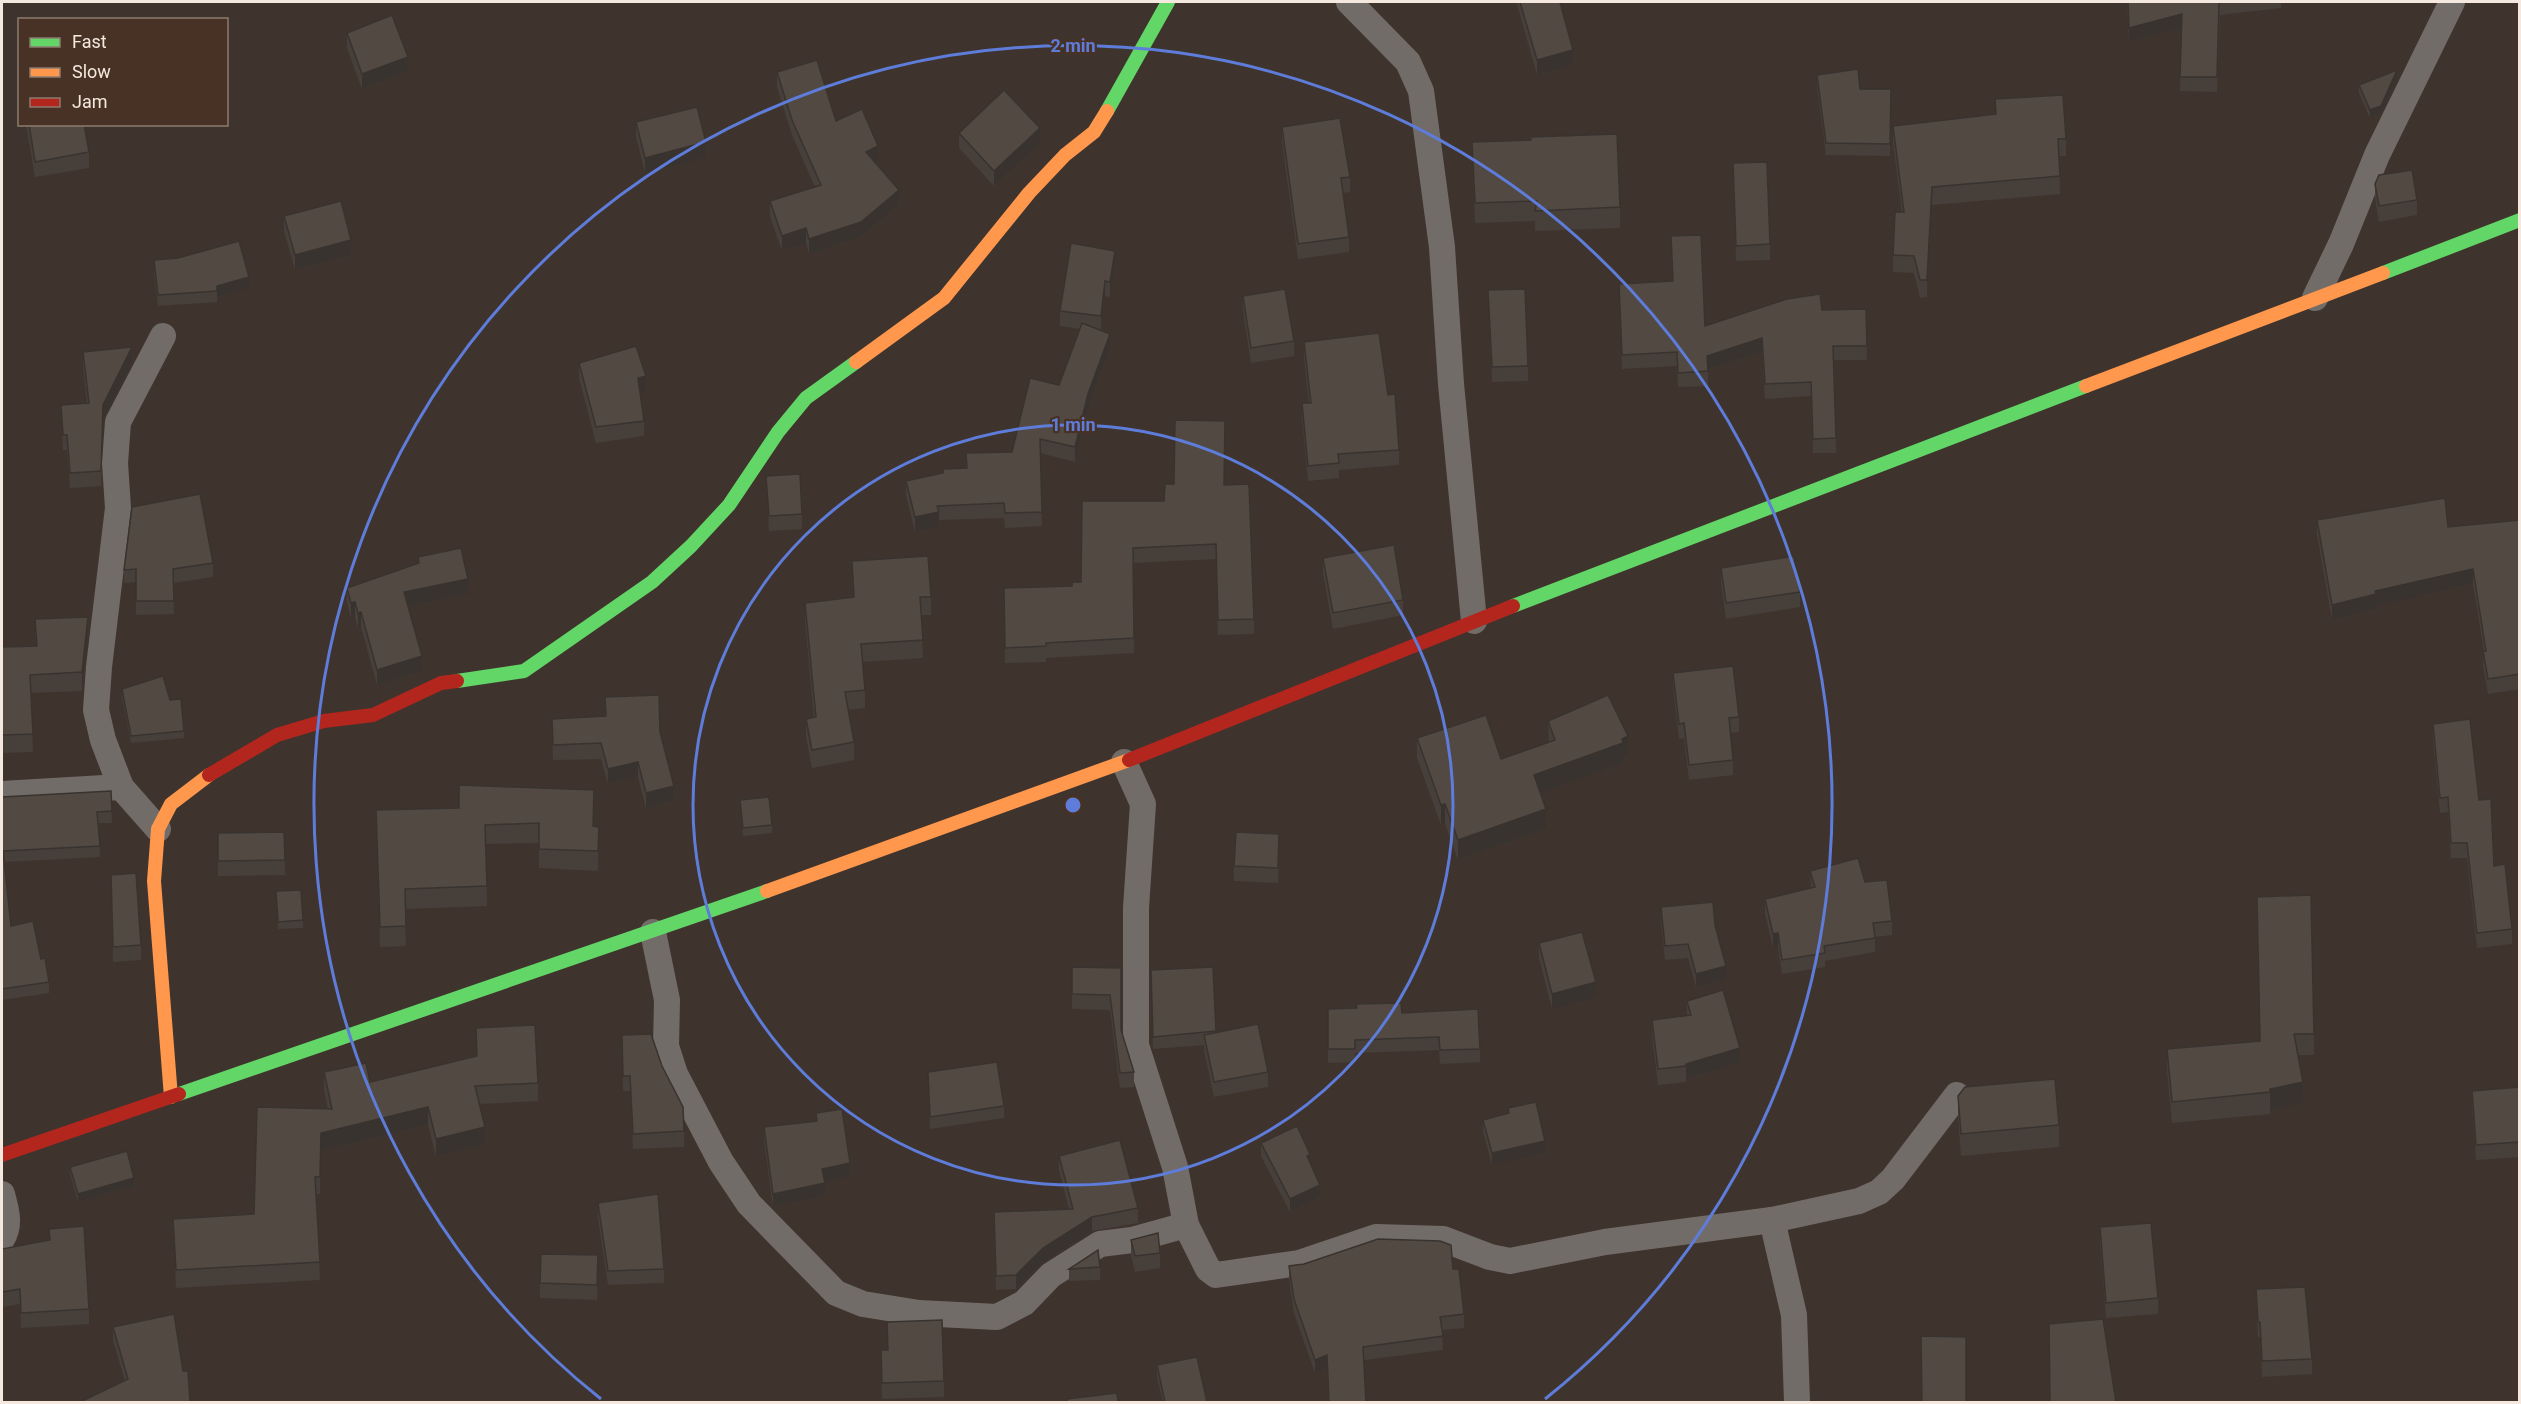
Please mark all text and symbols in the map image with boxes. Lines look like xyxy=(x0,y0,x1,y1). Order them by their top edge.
legend xyxy=(18,18,228,126)
text: Fast xyxy=(72,31,107,52)
text: 2 min xyxy=(1050,35,1096,56)
text: Slow xyxy=(72,61,111,82)
text: Jam xyxy=(72,91,108,112)
text: 1 min xyxy=(1050,414,1096,435)
centre of rings xyxy=(1063,795,1083,815)

